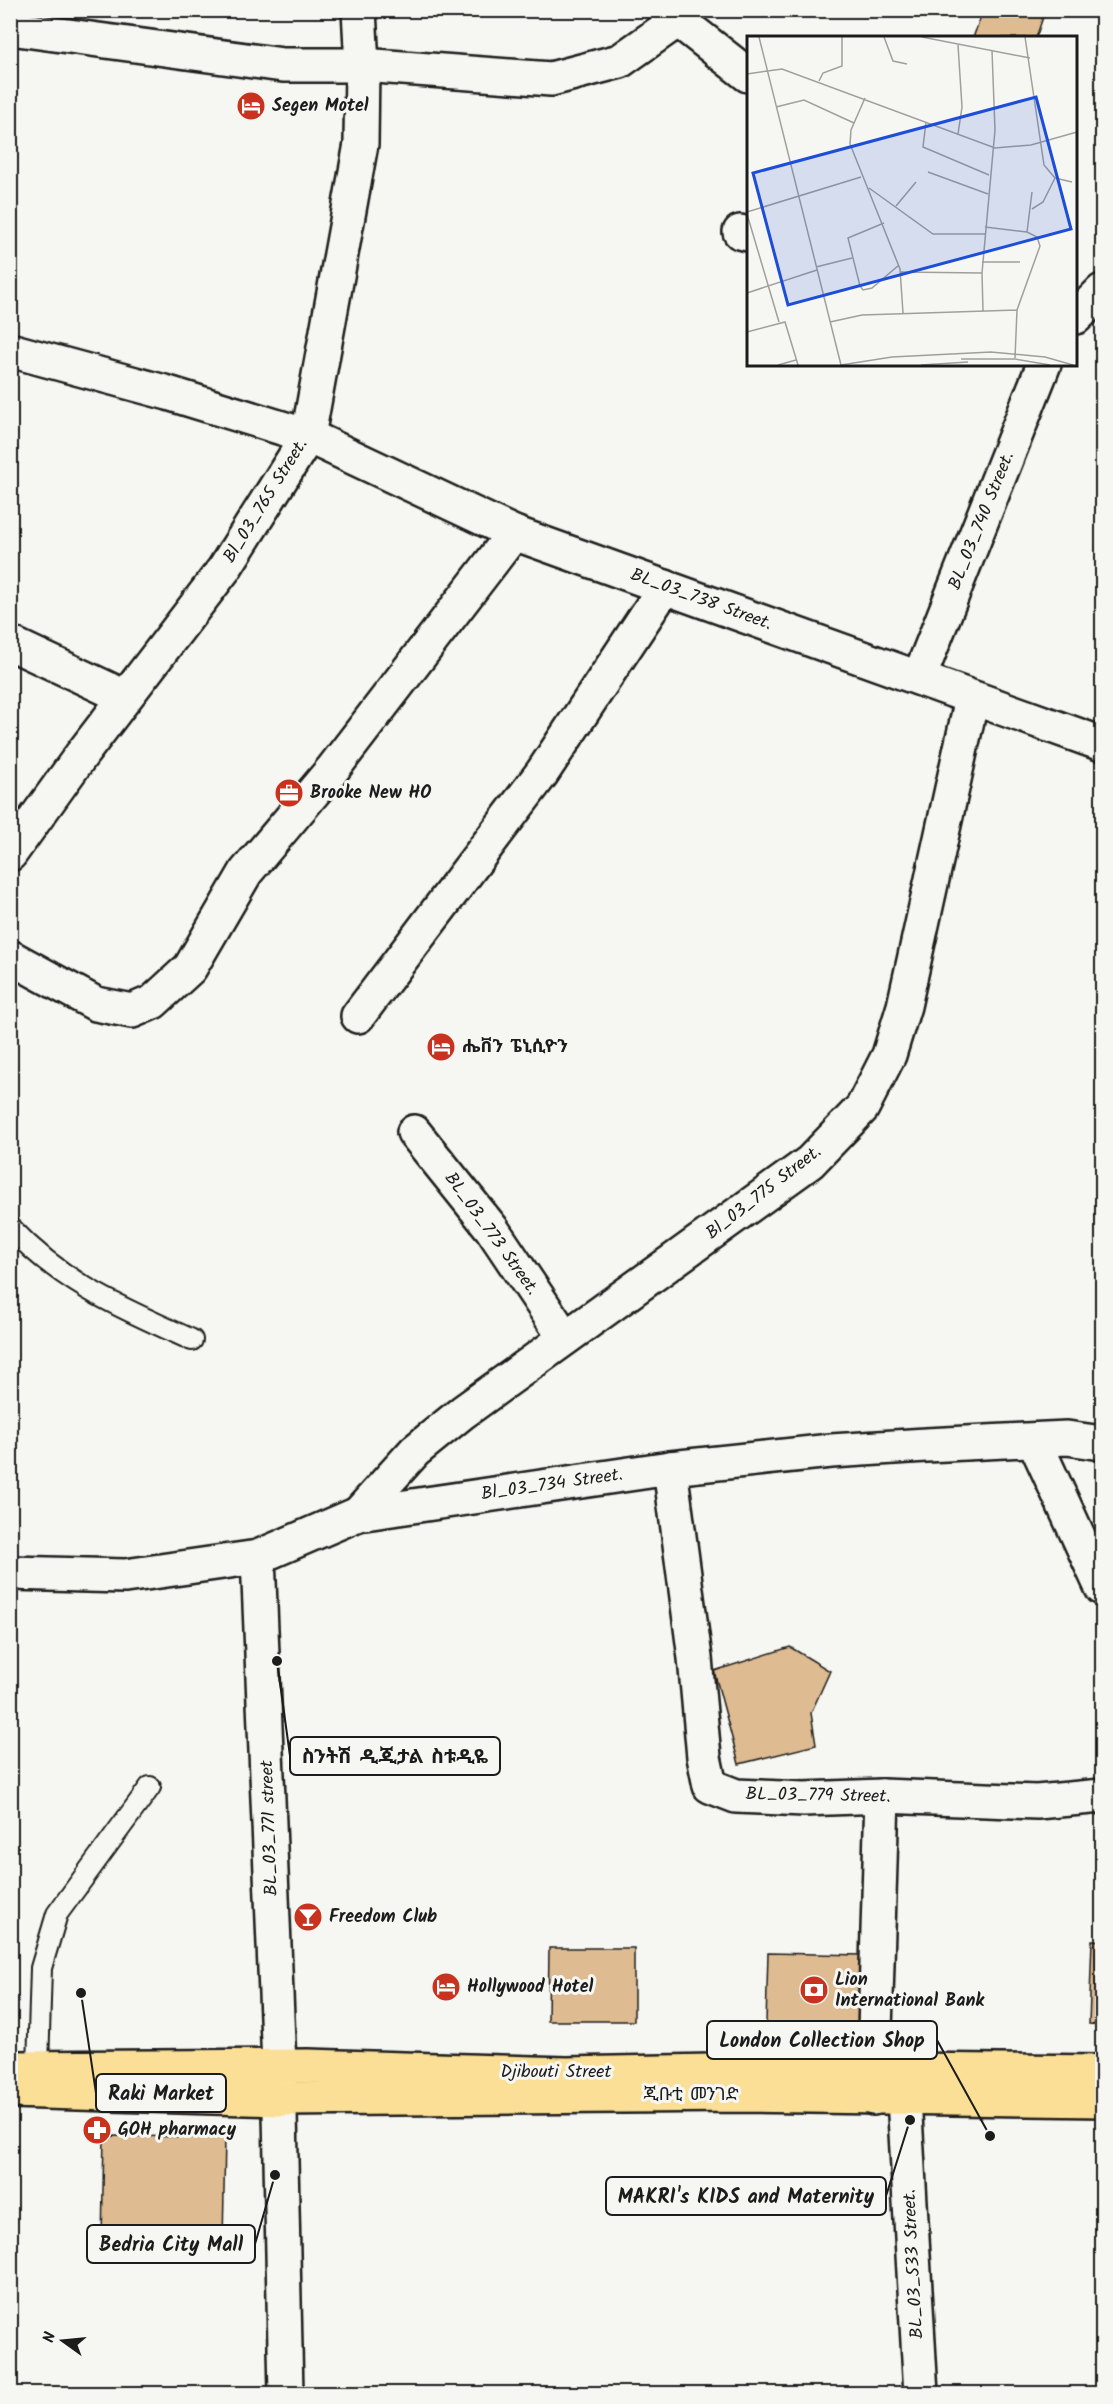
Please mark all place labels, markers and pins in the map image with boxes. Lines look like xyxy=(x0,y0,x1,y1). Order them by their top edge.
hotel icon: Segen Motel xyxy=(235,90,267,122)
place label: Segen Motel xyxy=(272,92,369,121)
office icon: Brooke New HO xyxy=(273,777,305,809)
place label: Brooke New HO xyxy=(310,779,431,808)
hotel icon: ሔቨን ፔኒሲዮን xyxy=(425,1031,457,1063)
place label: ሔቨን ፔኒሲዮን xyxy=(462,1033,568,1062)
callout: ስንትሽ ዲጂታል ስቱዲዬ xyxy=(290,1737,500,1775)
bar icon: Freedom Club xyxy=(292,1901,324,1933)
place label: Freedom Club xyxy=(329,1903,437,1932)
place label: Lion International Bank xyxy=(835,1966,985,2016)
hotel icon: Hollywood Hotel xyxy=(430,1971,462,2003)
place label: Hollywood Hotel xyxy=(467,1973,594,2002)
bank icon: Lion International Bank xyxy=(798,1974,830,2006)
callout: London Collection Shop xyxy=(707,2021,937,2059)
callout: Raki Market xyxy=(96,2074,226,2112)
pharmacy icon: GOH pharmacy xyxy=(81,2114,113,2146)
place label: GOH pharmacy xyxy=(118,2116,237,2145)
callout: MAKRI's KIDS and Maternity xyxy=(606,2177,886,2215)
callout: Bedria City Mall xyxy=(87,2225,255,2263)

